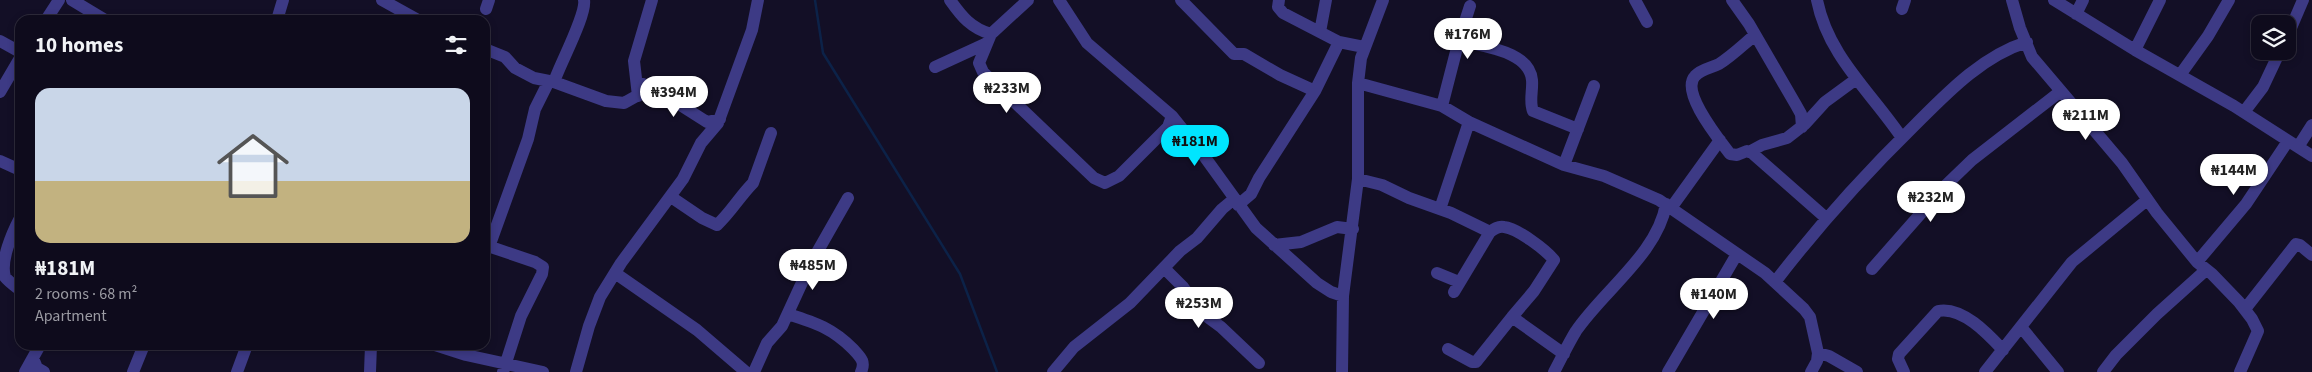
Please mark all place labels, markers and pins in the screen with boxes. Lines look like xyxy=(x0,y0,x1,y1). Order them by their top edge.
pin: ₦176M xyxy=(1433,18,1503,60)
pin: ₦233M xyxy=(972,72,1042,114)
pin: ₦394M xyxy=(639,76,709,118)
pin: ₦211M xyxy=(2051,98,2121,141)
pin: ₦181M xyxy=(1160,124,1230,167)
pin: ₦144M xyxy=(2199,154,2269,196)
pin: ₦232M xyxy=(1896,180,1966,223)
pin: ₦485M xyxy=(778,248,848,291)
pin: ₦140M xyxy=(1679,278,1749,320)
pin: ₦253M xyxy=(1164,286,1234,329)

